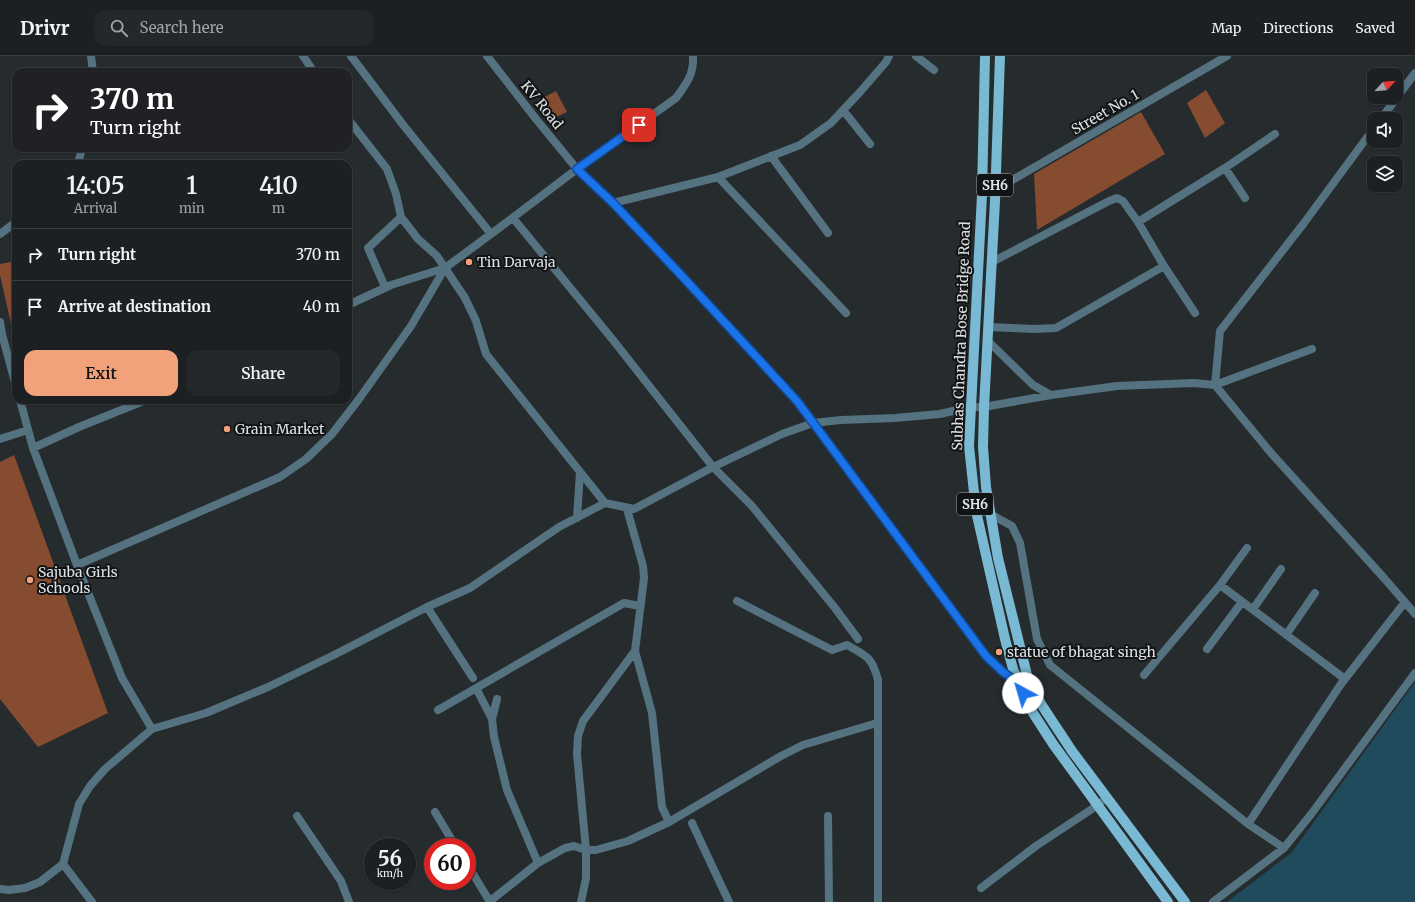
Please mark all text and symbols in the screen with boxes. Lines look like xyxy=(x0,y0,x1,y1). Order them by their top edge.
search box xyxy=(94,10,374,46)
text: Drivr xyxy=(20,16,70,40)
icon: search xyxy=(108,17,130,39)
text: Search here xyxy=(140,18,224,37)
text: Map xyxy=(1211,19,1241,37)
text: Directions xyxy=(1263,19,1333,37)
text: Saved xyxy=(1355,19,1395,37)
north arrow xyxy=(1367,68,1403,104)
map controls xyxy=(1367,68,1403,192)
street label: KV Road xyxy=(517,77,567,133)
text: 370 m xyxy=(90,81,174,117)
icon: right xyxy=(24,84,76,136)
street label: Street No. 1 xyxy=(1068,85,1142,139)
pin xyxy=(622,108,656,142)
button: sound xyxy=(1367,112,1403,148)
icon: arrive xyxy=(628,114,650,136)
text: Turn right xyxy=(90,116,181,139)
button: layers xyxy=(1367,156,1403,192)
text: 14:05 xyxy=(66,170,125,201)
text: 1 xyxy=(186,170,197,201)
text: 410 xyxy=(259,170,298,201)
road number: SH6 xyxy=(977,174,1013,196)
text: Arrival xyxy=(74,200,117,217)
text: min xyxy=(179,200,205,217)
text: m xyxy=(272,200,285,217)
street label: Subhas Chandra Bose Bridge Road xyxy=(948,220,974,451)
icon: right xyxy=(24,244,46,266)
text: Turn right xyxy=(58,245,136,264)
text: 370 m xyxy=(296,245,340,264)
place label: Tin Darvaja xyxy=(477,253,556,271)
marker: Tin Darvaja xyxy=(464,257,474,267)
icon: arrive xyxy=(24,296,46,318)
text: Arrive at destination xyxy=(58,297,211,316)
text: 40 m xyxy=(303,297,340,316)
button: Exit xyxy=(24,350,178,396)
button: Share xyxy=(186,350,340,396)
place label: Grain Market xyxy=(235,420,325,438)
marker: Grain Market xyxy=(222,424,232,434)
road number: SH6 xyxy=(957,493,993,515)
place label: Sajuba Girls Schools xyxy=(38,563,118,597)
marker: Sajuba Girls Schools xyxy=(25,575,35,585)
place label: statue of bhagat singh xyxy=(1007,643,1156,661)
marker: statue of bhagat singh xyxy=(994,647,1004,657)
position arrow xyxy=(1002,672,1044,714)
speed limit sign: 60 xyxy=(424,838,476,890)
text: 56 xyxy=(378,846,402,871)
text: km/h xyxy=(377,867,403,880)

